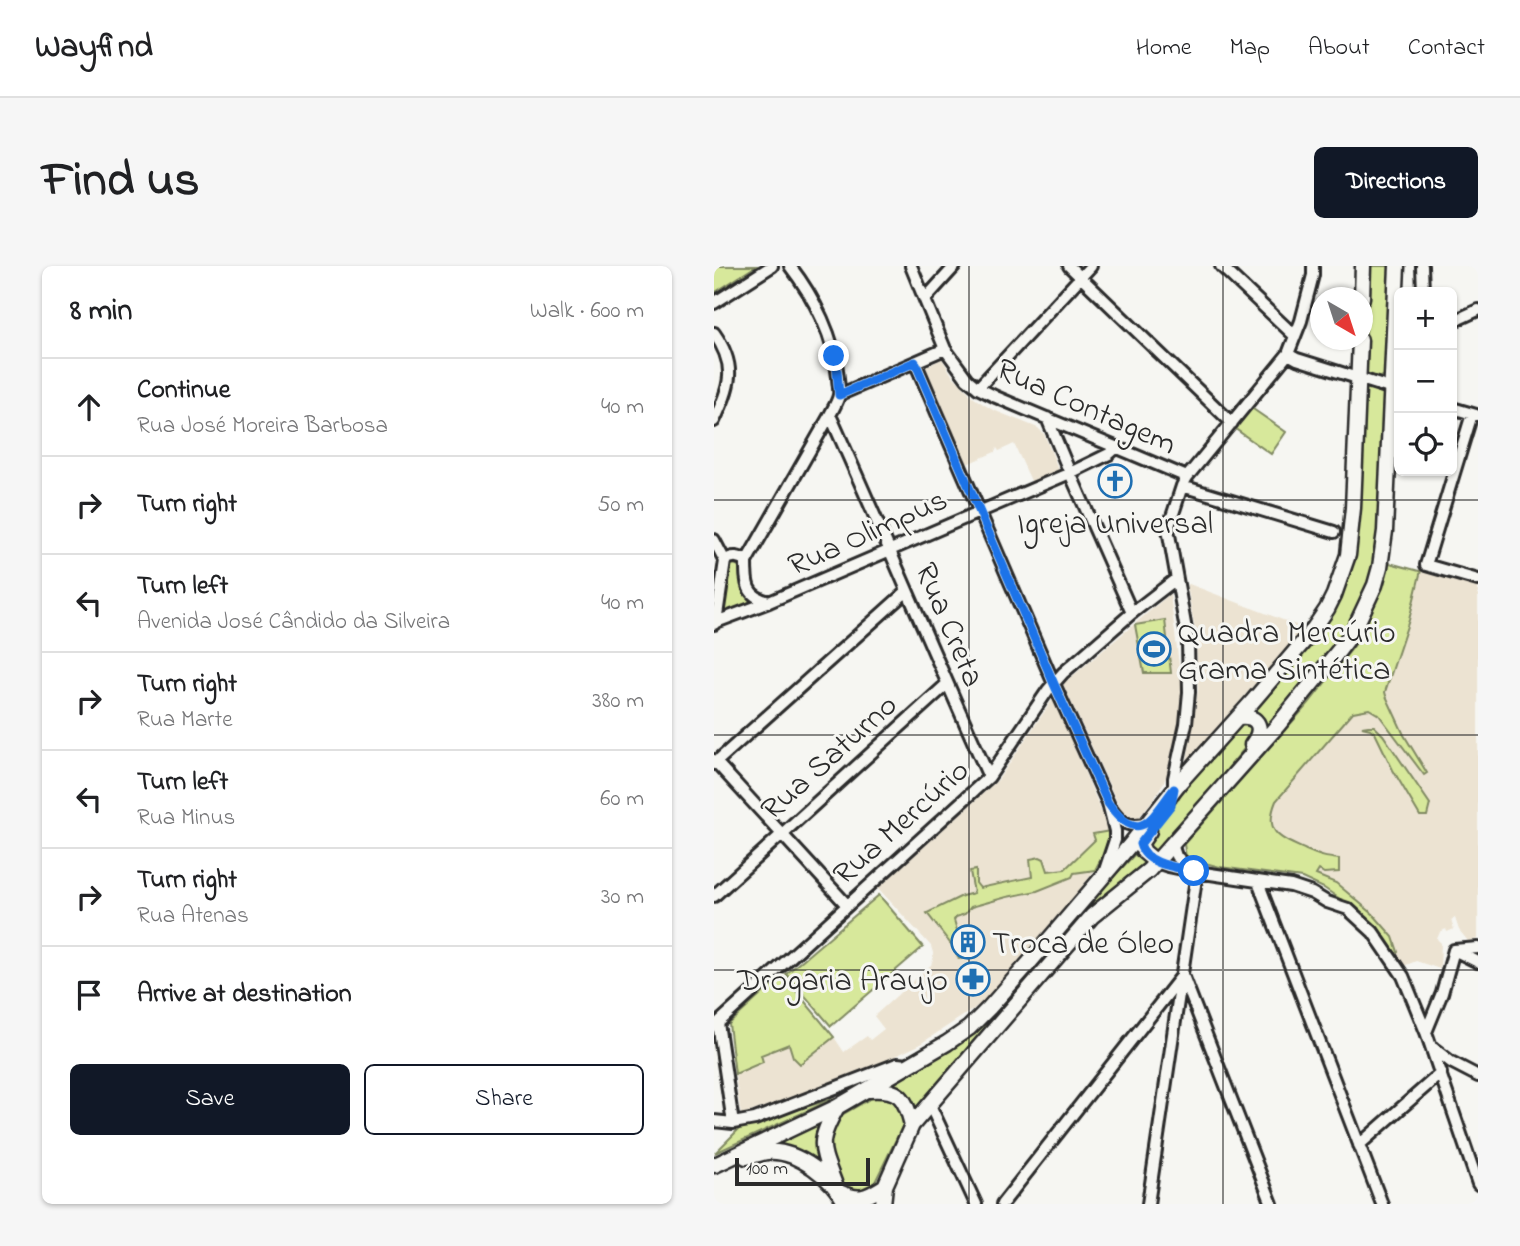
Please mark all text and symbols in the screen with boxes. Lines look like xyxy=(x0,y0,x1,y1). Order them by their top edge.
text: Wayfind xyxy=(35,24,153,72)
text: Home xyxy=(1136,31,1192,66)
text: Map xyxy=(1230,31,1270,66)
text: About xyxy=(1308,31,1370,66)
text: Contact xyxy=(1408,31,1485,66)
text: Find us xyxy=(42,146,199,218)
button: Directions xyxy=(1314,147,1478,218)
north arrow xyxy=(1310,287,1373,350)
map controls xyxy=(1394,287,1457,476)
button: + xyxy=(1394,287,1457,350)
text: 8 min xyxy=(70,290,132,334)
text: Walk · 600 m xyxy=(530,295,644,328)
route end xyxy=(818,340,849,371)
street label: Rua Contagem xyxy=(988,348,1183,469)
button: − xyxy=(1394,350,1457,413)
text: Continue xyxy=(137,372,230,410)
icon: ahead xyxy=(70,388,108,426)
text: 40 m xyxy=(601,391,644,424)
text: Rua José Moreira Barbosa xyxy=(137,410,388,443)
button: locate xyxy=(1394,413,1457,476)
church icon: Igreja Universal xyxy=(1096,462,1134,500)
street label: Rua Olimpus xyxy=(781,478,956,590)
icon: right xyxy=(70,486,108,524)
text: Turn right xyxy=(137,486,237,524)
text: 50 m xyxy=(597,489,644,522)
place label: Igreja Universal xyxy=(1017,502,1213,549)
street label: Rua Creta xyxy=(901,556,995,695)
text: Turn left xyxy=(137,568,228,606)
icon: left xyxy=(70,584,108,622)
text: 40 m xyxy=(601,587,644,620)
text: Avenida José Cândido da Silveira xyxy=(137,606,450,639)
place label: Quadra Mercúrio Grama Sintética xyxy=(1178,611,1396,695)
sports icon: Quadra Mercúrio Grama Sintética xyxy=(1135,630,1173,668)
text: Turn right xyxy=(137,666,237,704)
icon: right xyxy=(70,682,108,720)
street label: Rua Saturno xyxy=(751,684,909,833)
text: 380 m xyxy=(592,685,644,718)
text: Rua Marte xyxy=(137,704,233,737)
street label: Rua Mercúrio xyxy=(824,749,981,898)
text: Turn left xyxy=(137,764,228,802)
icon: left xyxy=(70,780,108,818)
text: 60 m xyxy=(600,783,644,816)
text: Rua Minus xyxy=(137,802,235,835)
route start xyxy=(1178,855,1209,886)
text: Turn right xyxy=(137,862,237,900)
icon: right xyxy=(70,878,108,916)
text: 30 m xyxy=(601,881,644,914)
text: Rua Atenas xyxy=(137,900,249,933)
place label: Troca de Óleo xyxy=(992,922,1174,969)
building icon: Troca de Óleo xyxy=(949,923,987,961)
place label: Drogaria Araujo xyxy=(736,959,948,1006)
pharmacy icon: Drogaria Araujo xyxy=(954,960,992,998)
icon: arrive xyxy=(70,976,108,1014)
text: Arrive at destination xyxy=(137,976,352,1014)
button: Save xyxy=(70,1064,350,1135)
button: Share xyxy=(364,1064,644,1135)
scale bar xyxy=(735,1155,870,1187)
text: 100 m xyxy=(746,1156,788,1183)

